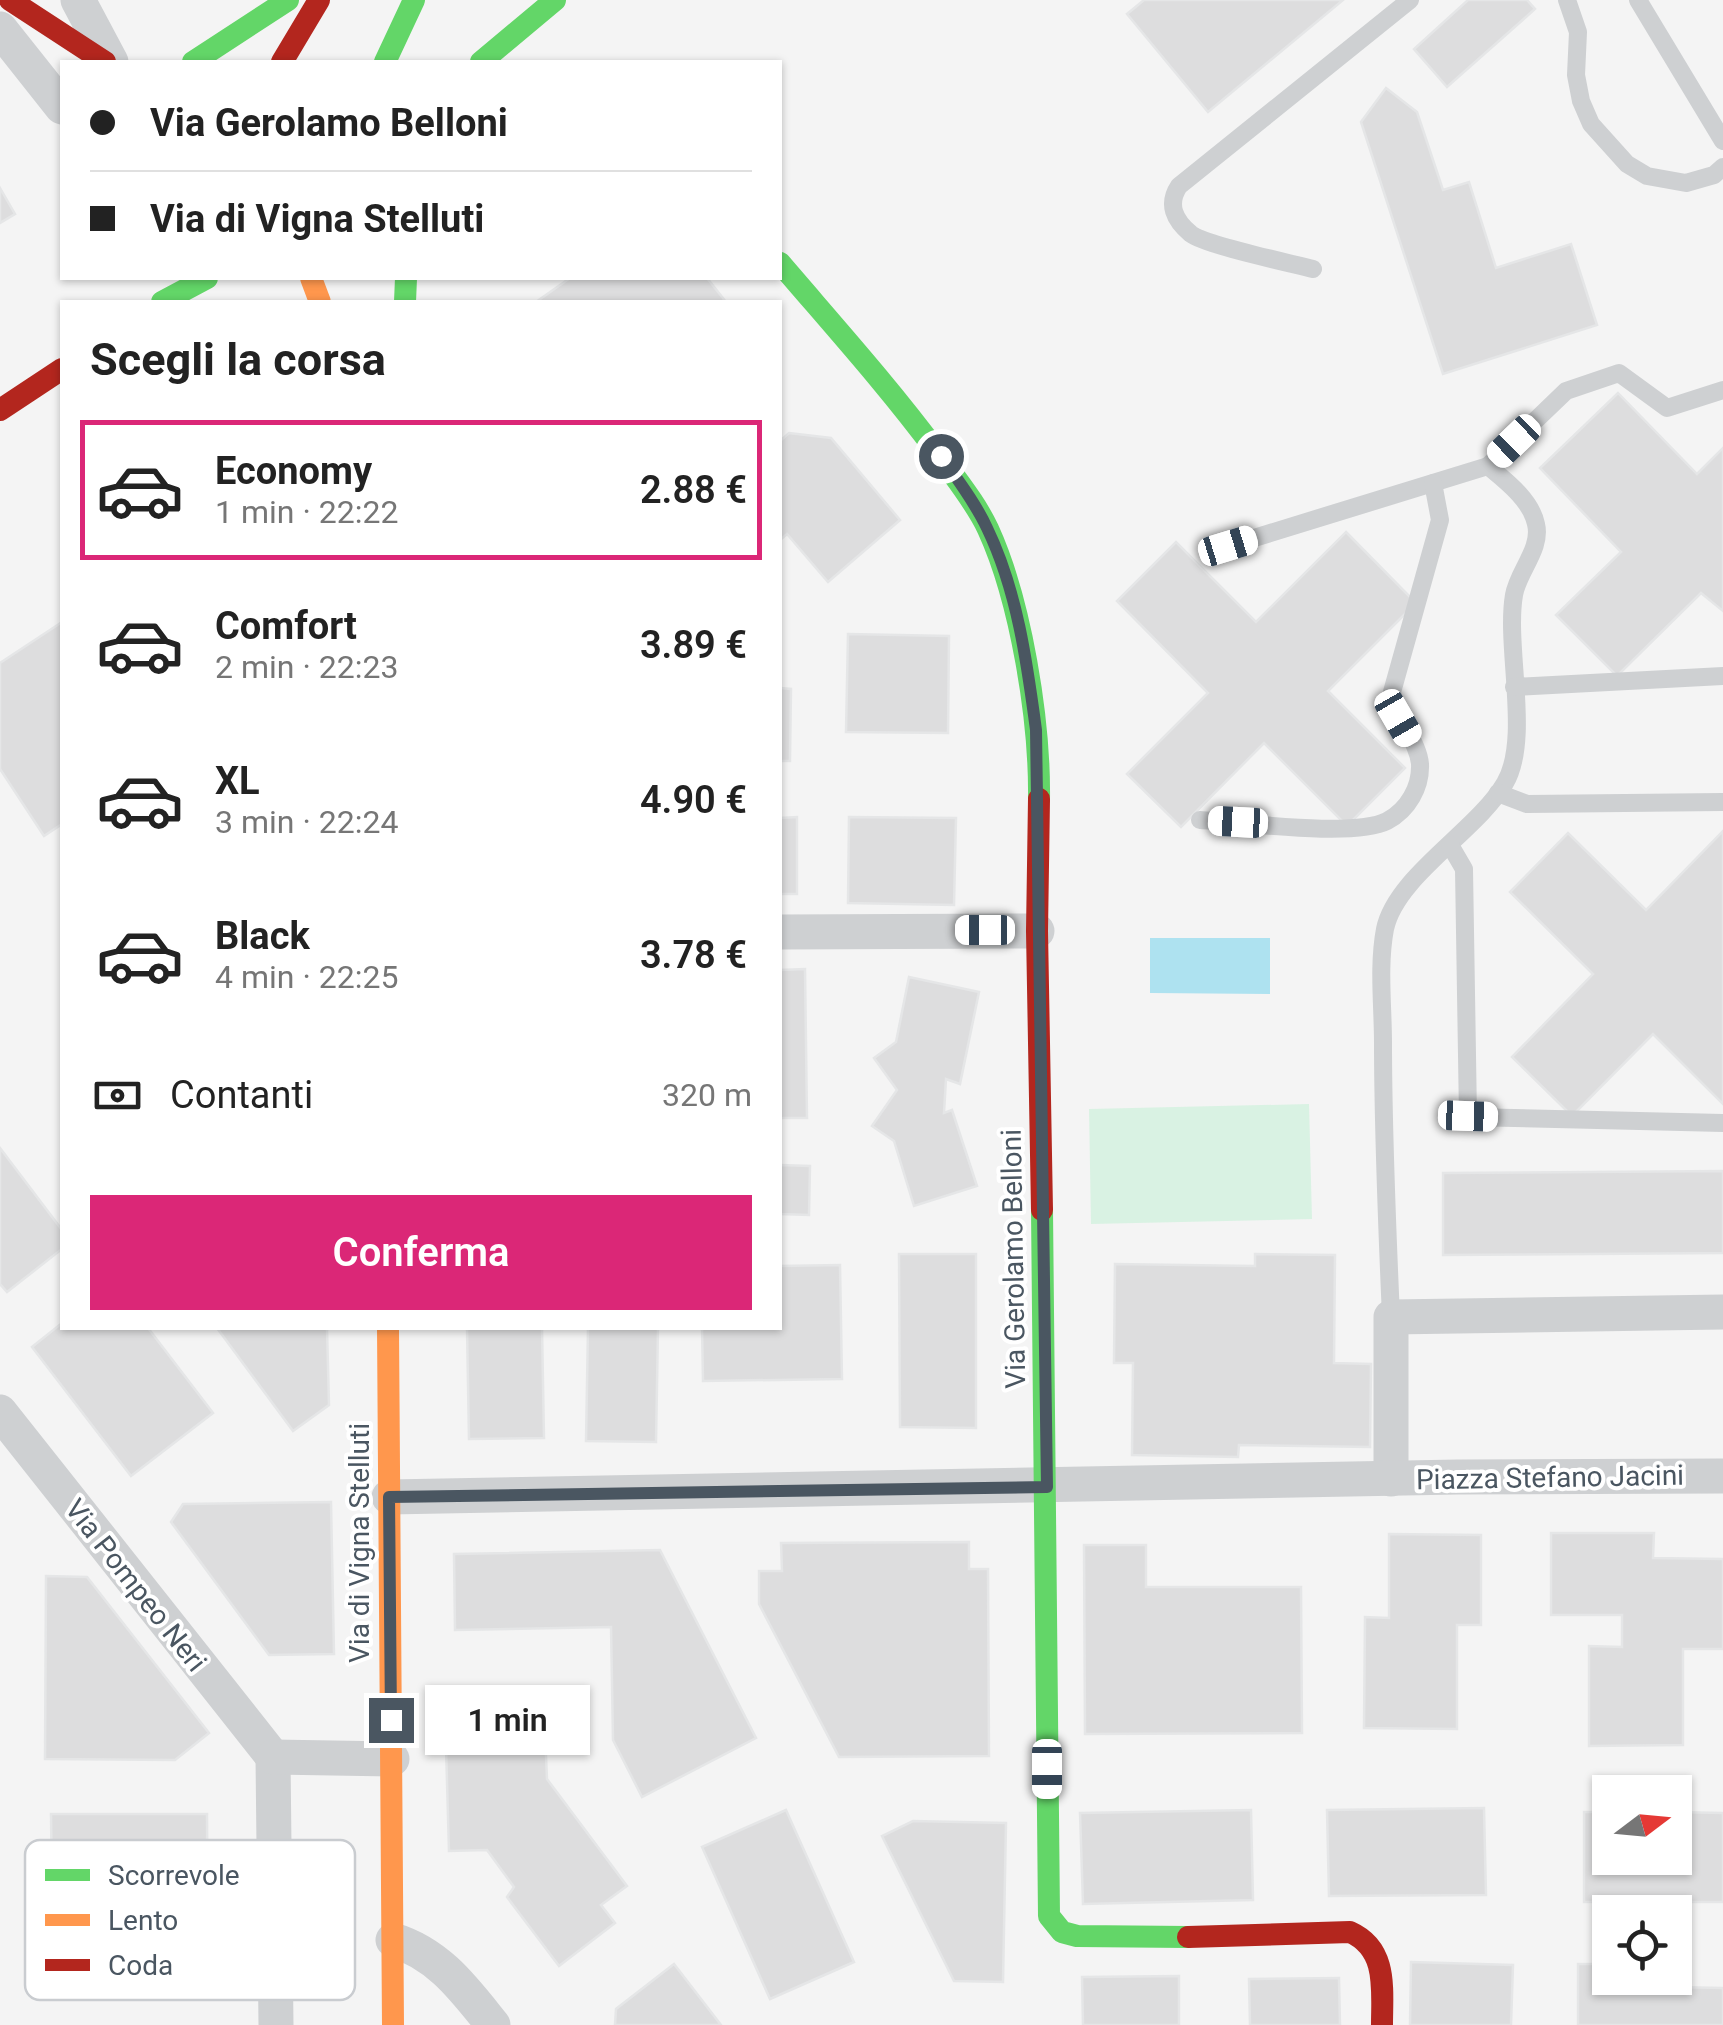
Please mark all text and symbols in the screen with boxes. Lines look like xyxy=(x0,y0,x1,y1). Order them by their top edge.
text: Via Gerolamo Belloni xyxy=(150,101,508,145)
text: Via di Vigna Stelluti xyxy=(150,197,484,241)
text: Scegli la corsa xyxy=(90,333,386,386)
car xyxy=(1482,409,1546,473)
route start xyxy=(919,434,964,479)
icon: car xyxy=(95,445,185,535)
text: Economy xyxy=(215,449,372,493)
text: 2.88 € xyxy=(640,468,747,512)
text: 1 min · 22:22 xyxy=(215,493,398,531)
car xyxy=(1195,523,1261,569)
icon: car xyxy=(95,600,185,690)
text: Comfort xyxy=(215,604,357,648)
text: 3.89 € xyxy=(640,623,747,667)
text: 2 min · 22:23 xyxy=(215,648,398,686)
car xyxy=(1370,685,1426,751)
icon: car xyxy=(95,755,185,845)
text: XL xyxy=(215,759,260,803)
text: 4.90 € xyxy=(640,778,747,822)
text: 3 min · 22:24 xyxy=(215,803,398,841)
car xyxy=(1207,805,1269,839)
icon: car xyxy=(95,910,185,1000)
text: Black xyxy=(215,914,310,958)
car xyxy=(955,915,1015,945)
text: 3.78 € xyxy=(640,933,747,977)
text: 4 min · 22:25 xyxy=(215,958,398,996)
icon: cash xyxy=(90,1068,145,1123)
text: Contanti xyxy=(170,1073,313,1117)
text: 320 m xyxy=(662,1076,752,1114)
car xyxy=(1437,1100,1499,1132)
street label: Via Gerolamo Belloni xyxy=(995,1129,1032,1389)
button: Conferma xyxy=(90,1195,752,1310)
street label: Via di Vigna Stelluti xyxy=(343,1423,376,1663)
street label: Piazza Stefano Jacini xyxy=(1416,1459,1684,1496)
street label: Via Pompeo Neri xyxy=(58,1493,213,1678)
callout: 1 min xyxy=(426,1685,591,1755)
route end xyxy=(369,1698,414,1743)
text: 1 min xyxy=(467,1701,548,1739)
car xyxy=(1032,1739,1062,1799)
north arrow xyxy=(1592,1775,1692,1875)
map controls xyxy=(1592,1775,1692,1995)
legend xyxy=(25,1840,355,2000)
text: Scorrevole xyxy=(108,1859,240,1892)
button: locate xyxy=(1592,1895,1692,1995)
text: Lento xyxy=(108,1904,178,1937)
text: Coda xyxy=(108,1949,173,1982)

